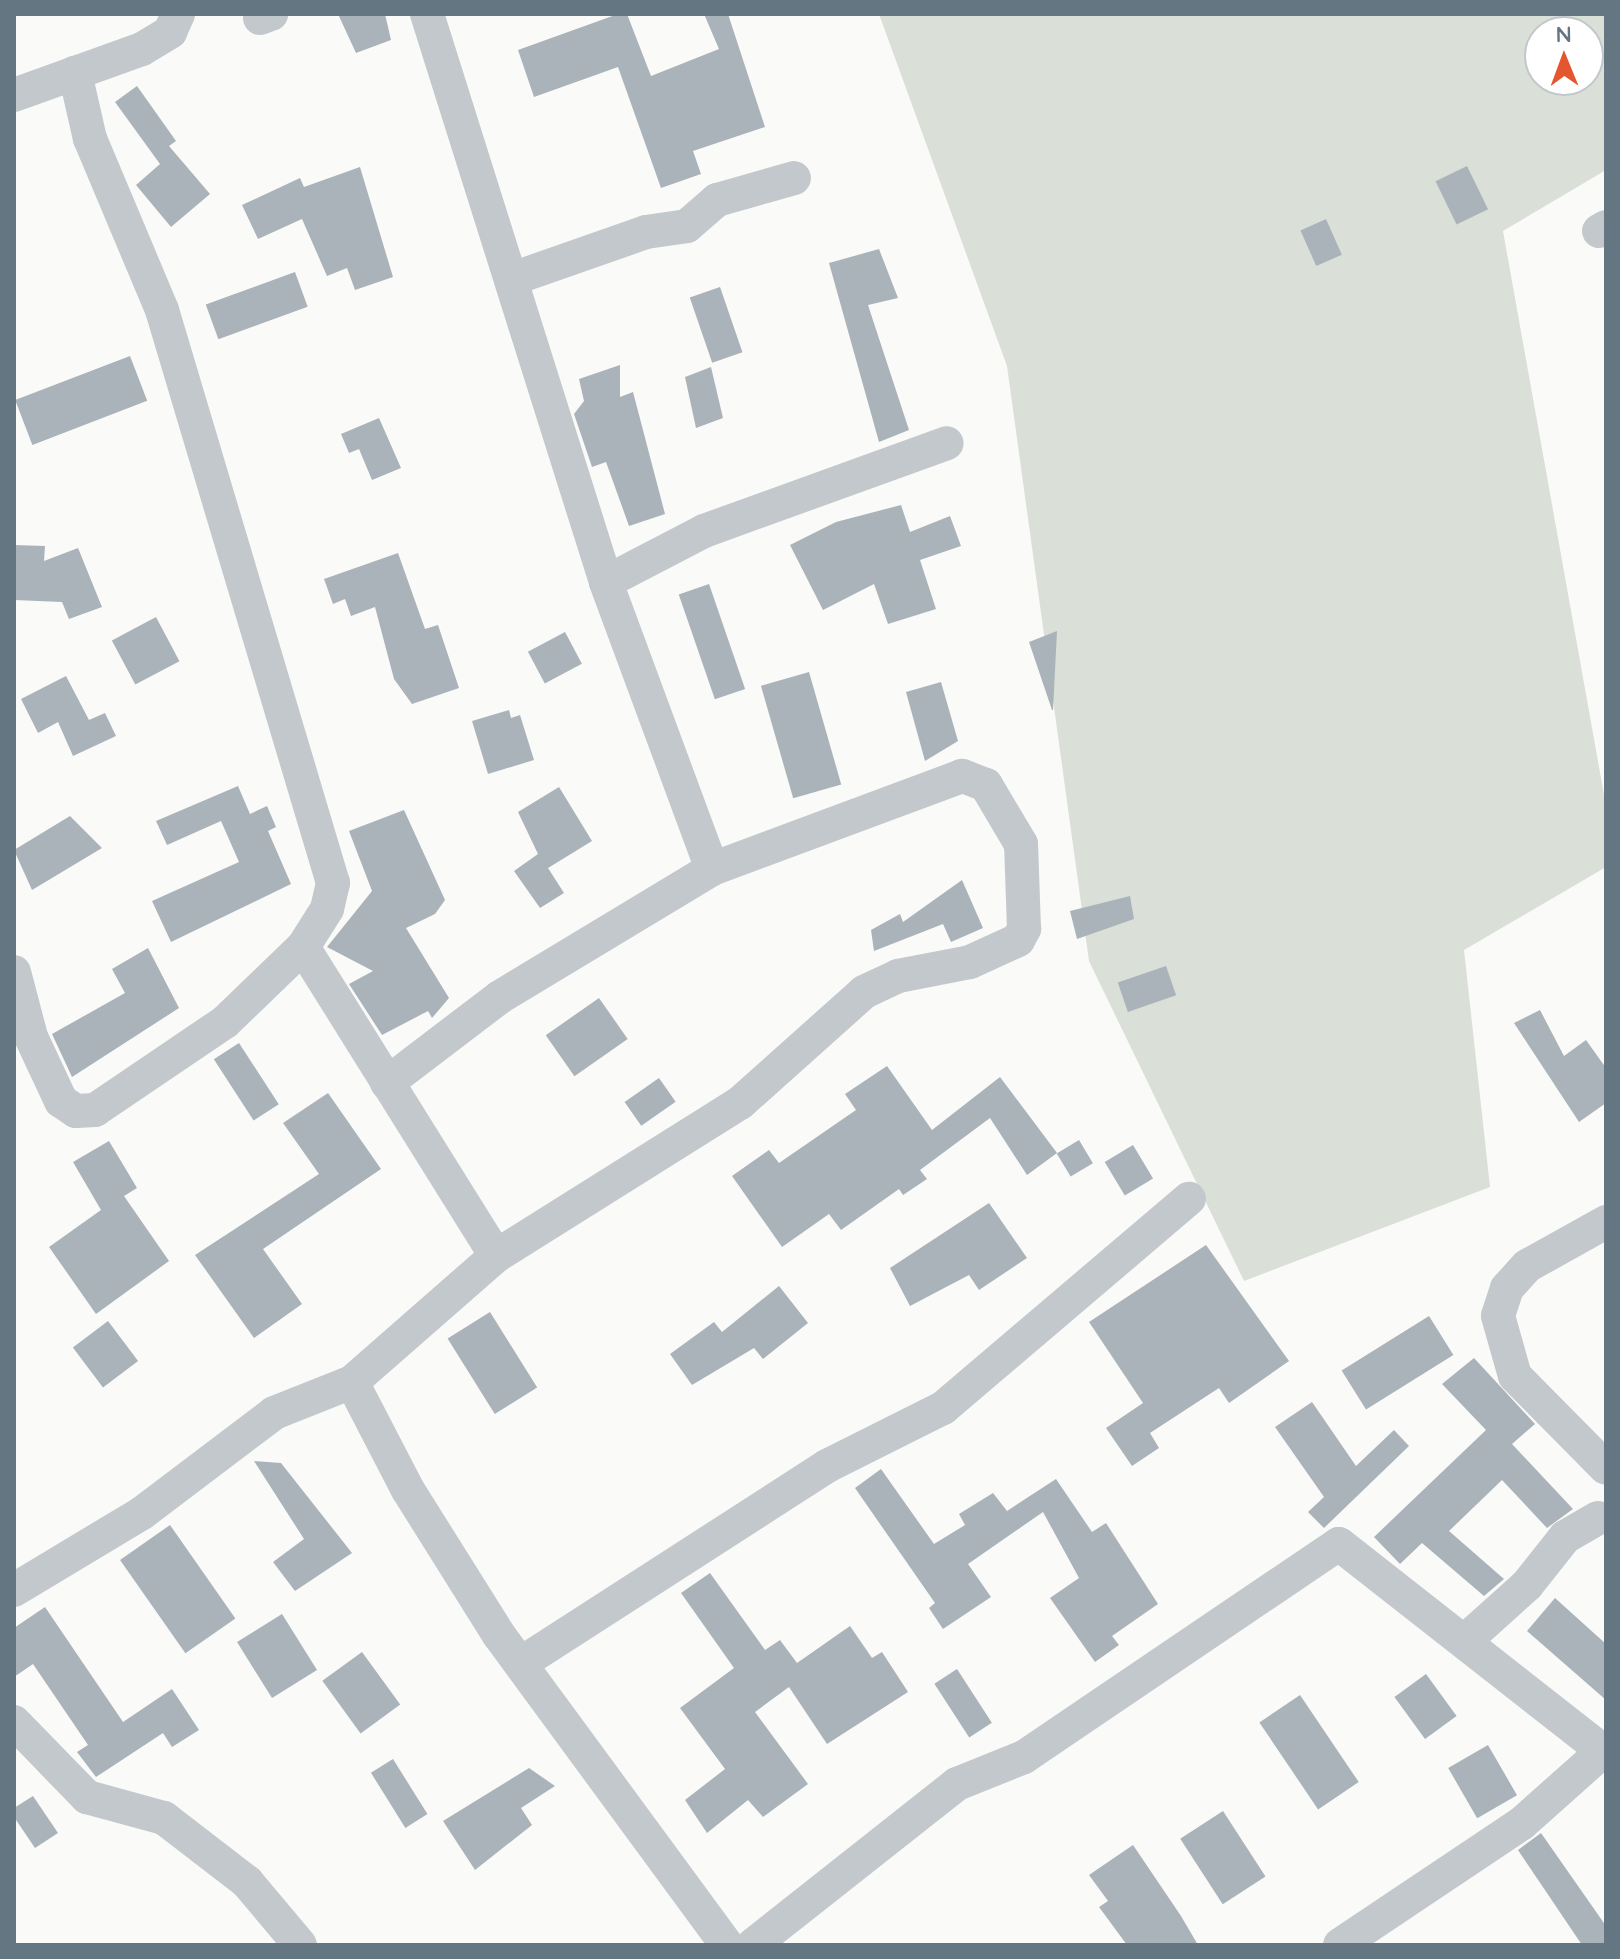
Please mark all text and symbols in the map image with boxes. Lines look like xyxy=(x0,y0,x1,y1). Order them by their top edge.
north arrow xyxy=(1524,16,1604,96)
text: N xyxy=(1555,20,1572,48)

